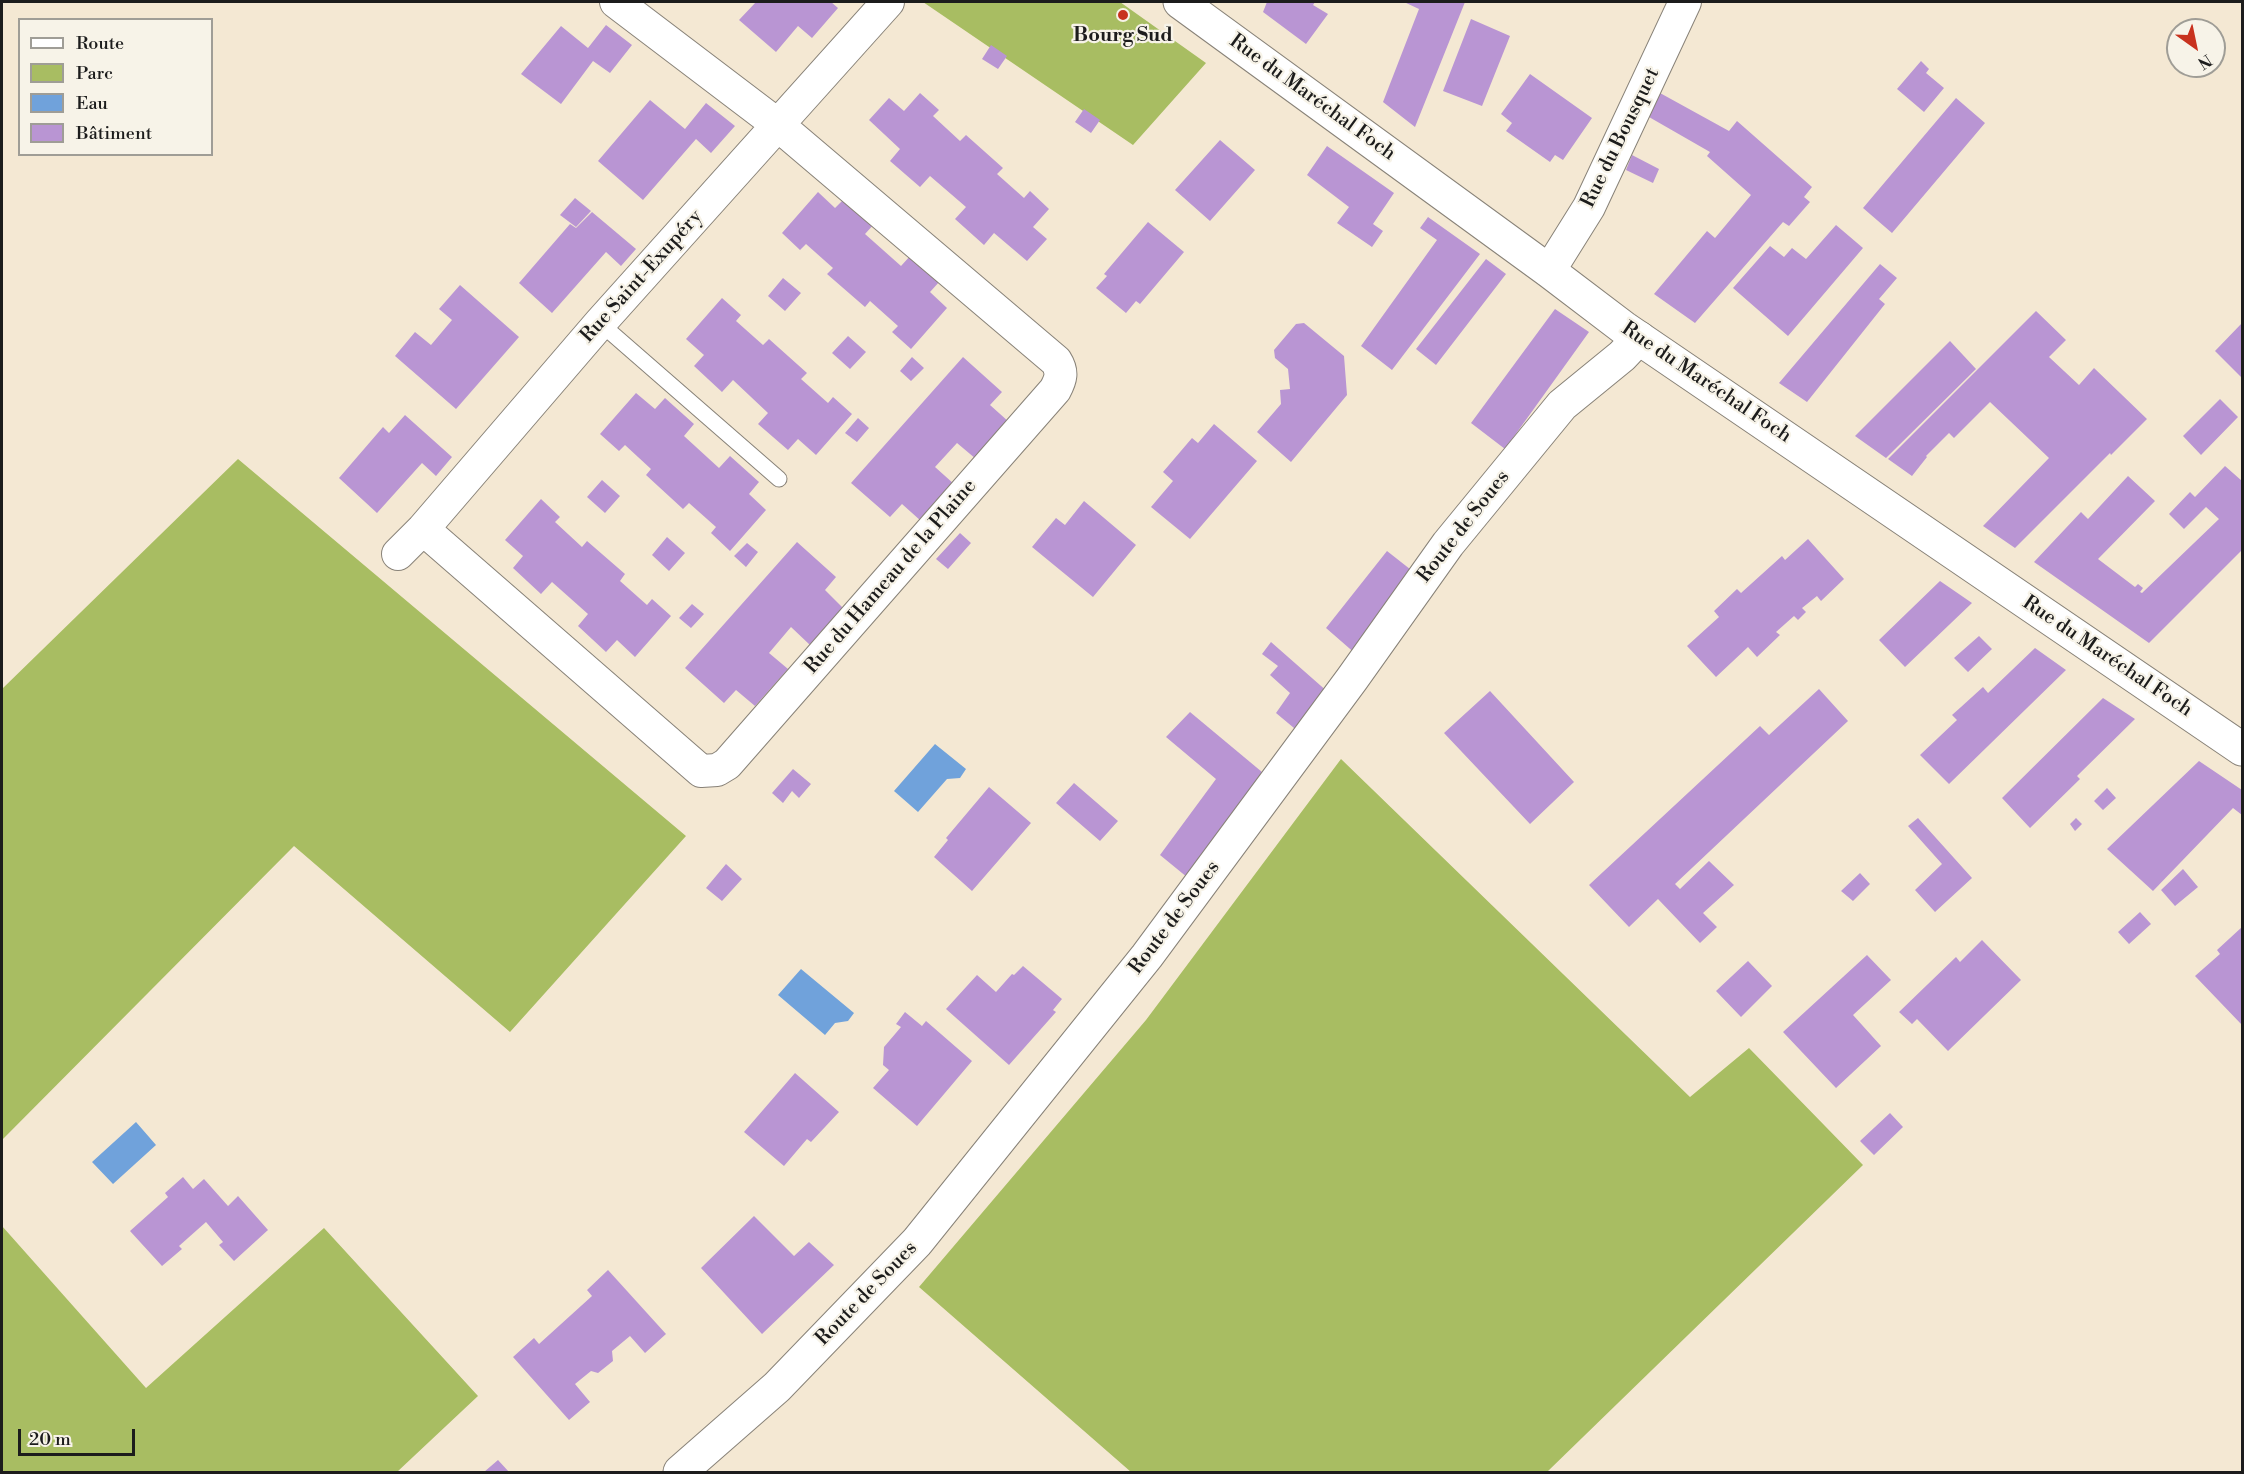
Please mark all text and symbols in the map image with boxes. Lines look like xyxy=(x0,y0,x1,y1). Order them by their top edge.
marker: Bourg Sud xyxy=(1116,8,1130,22)
legend xyxy=(18,18,213,156)
north arrow xyxy=(2166,18,2226,78)
place label: Bourg Sud xyxy=(1073,24,1173,48)
street label: Rue du Maréchal Foch xyxy=(1224,30,1400,166)
text: Route xyxy=(76,32,124,55)
text: N xyxy=(2194,50,2215,73)
text: Parc xyxy=(76,62,113,85)
street label: Rue du Bousquet xyxy=(1577,64,1665,212)
text: Eau xyxy=(76,92,108,115)
text: Bâtiment xyxy=(76,122,152,145)
street label: Rue Saint-Exupéry xyxy=(576,206,708,348)
street label: Rue du Maréchal Foch xyxy=(1617,317,1795,449)
street label: Route de Soues xyxy=(1413,466,1515,588)
street label: Rue du Hameau de la Plaine xyxy=(800,475,982,679)
street label: Rue du Maréchal Foch xyxy=(2018,591,2196,723)
street label: Route de Soues xyxy=(1124,856,1226,980)
street label: Route de Soues xyxy=(811,1237,923,1351)
scale bar xyxy=(21,1417,138,1455)
text: 20 m xyxy=(29,1428,71,1451)

